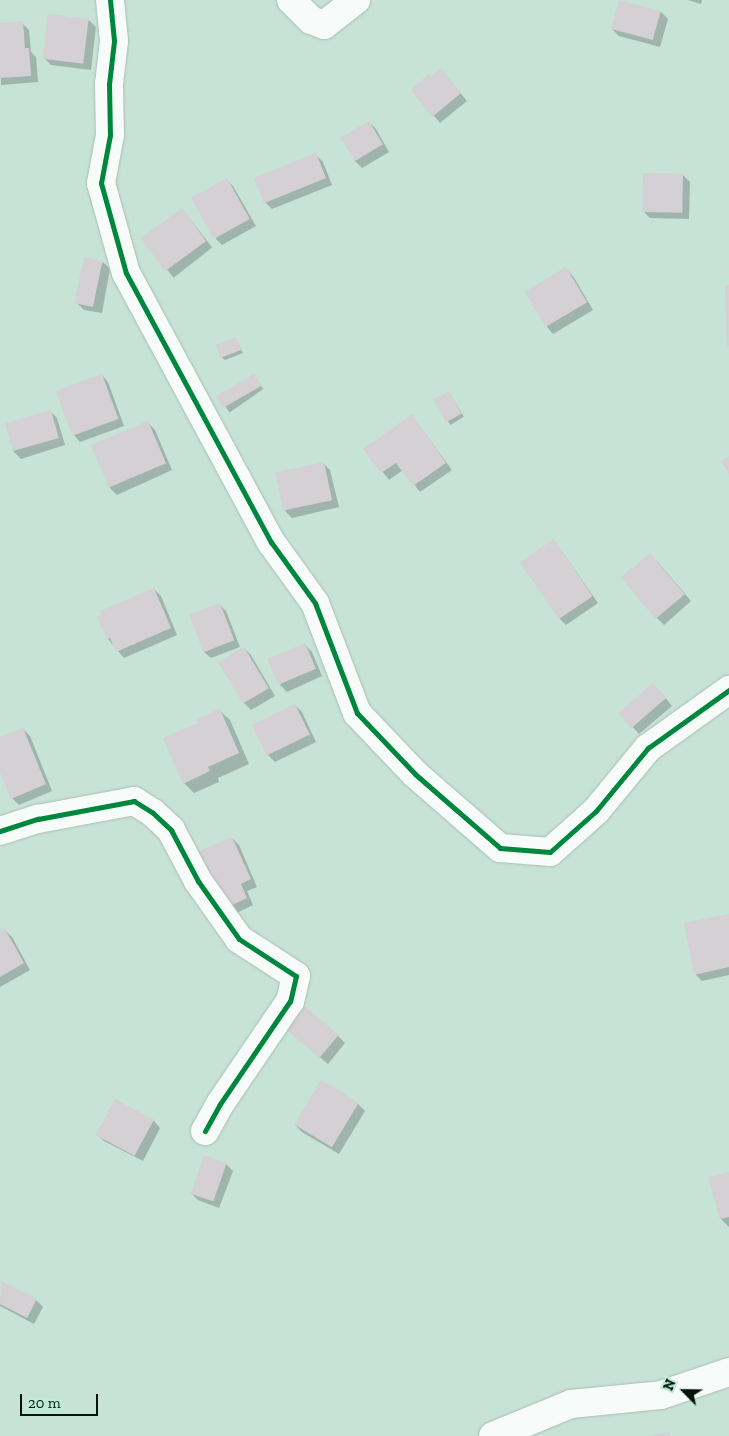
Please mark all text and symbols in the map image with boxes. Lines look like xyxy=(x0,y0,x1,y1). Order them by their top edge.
north arrow xyxy=(659,1366,709,1416)
text: N xyxy=(660,1377,680,1393)
scale bar xyxy=(22,1384,100,1416)
text: 20 m xyxy=(28,1394,61,1412)

